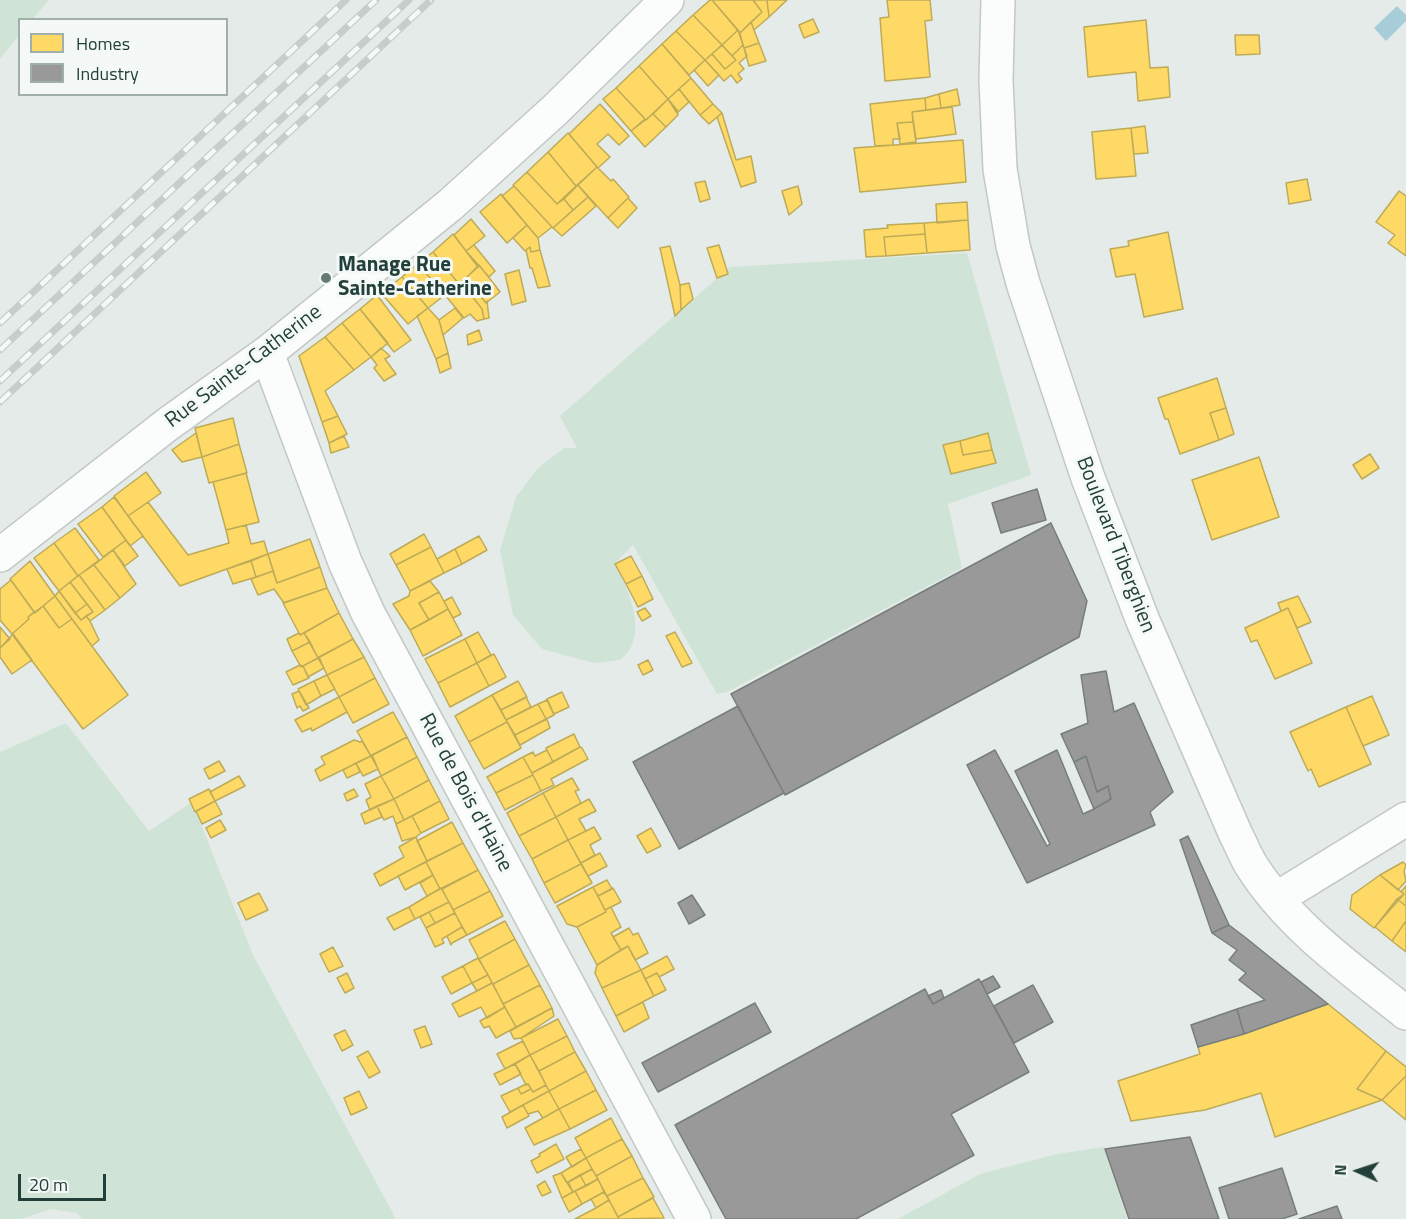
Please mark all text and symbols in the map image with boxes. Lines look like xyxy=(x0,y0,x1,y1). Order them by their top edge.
legend xyxy=(18,18,228,96)
text: Homes xyxy=(76,30,130,57)
text: Industry xyxy=(76,60,139,87)
place label: Manage Rue Sainte-Catherine xyxy=(338,253,492,303)
marker: Manage Rue Sainte-Catherine xyxy=(319,271,333,285)
street label: Rue Sainte-Catherine xyxy=(161,300,327,434)
street label: Boulevard Tiberghien xyxy=(1070,453,1160,637)
street label: Rue de Bois d'Haine xyxy=(413,710,517,876)
north arrow xyxy=(1328,1141,1388,1201)
scale bar xyxy=(21,1162,110,1200)
text: N xyxy=(1328,1164,1352,1176)
text: 20 m xyxy=(29,1171,68,1198)

